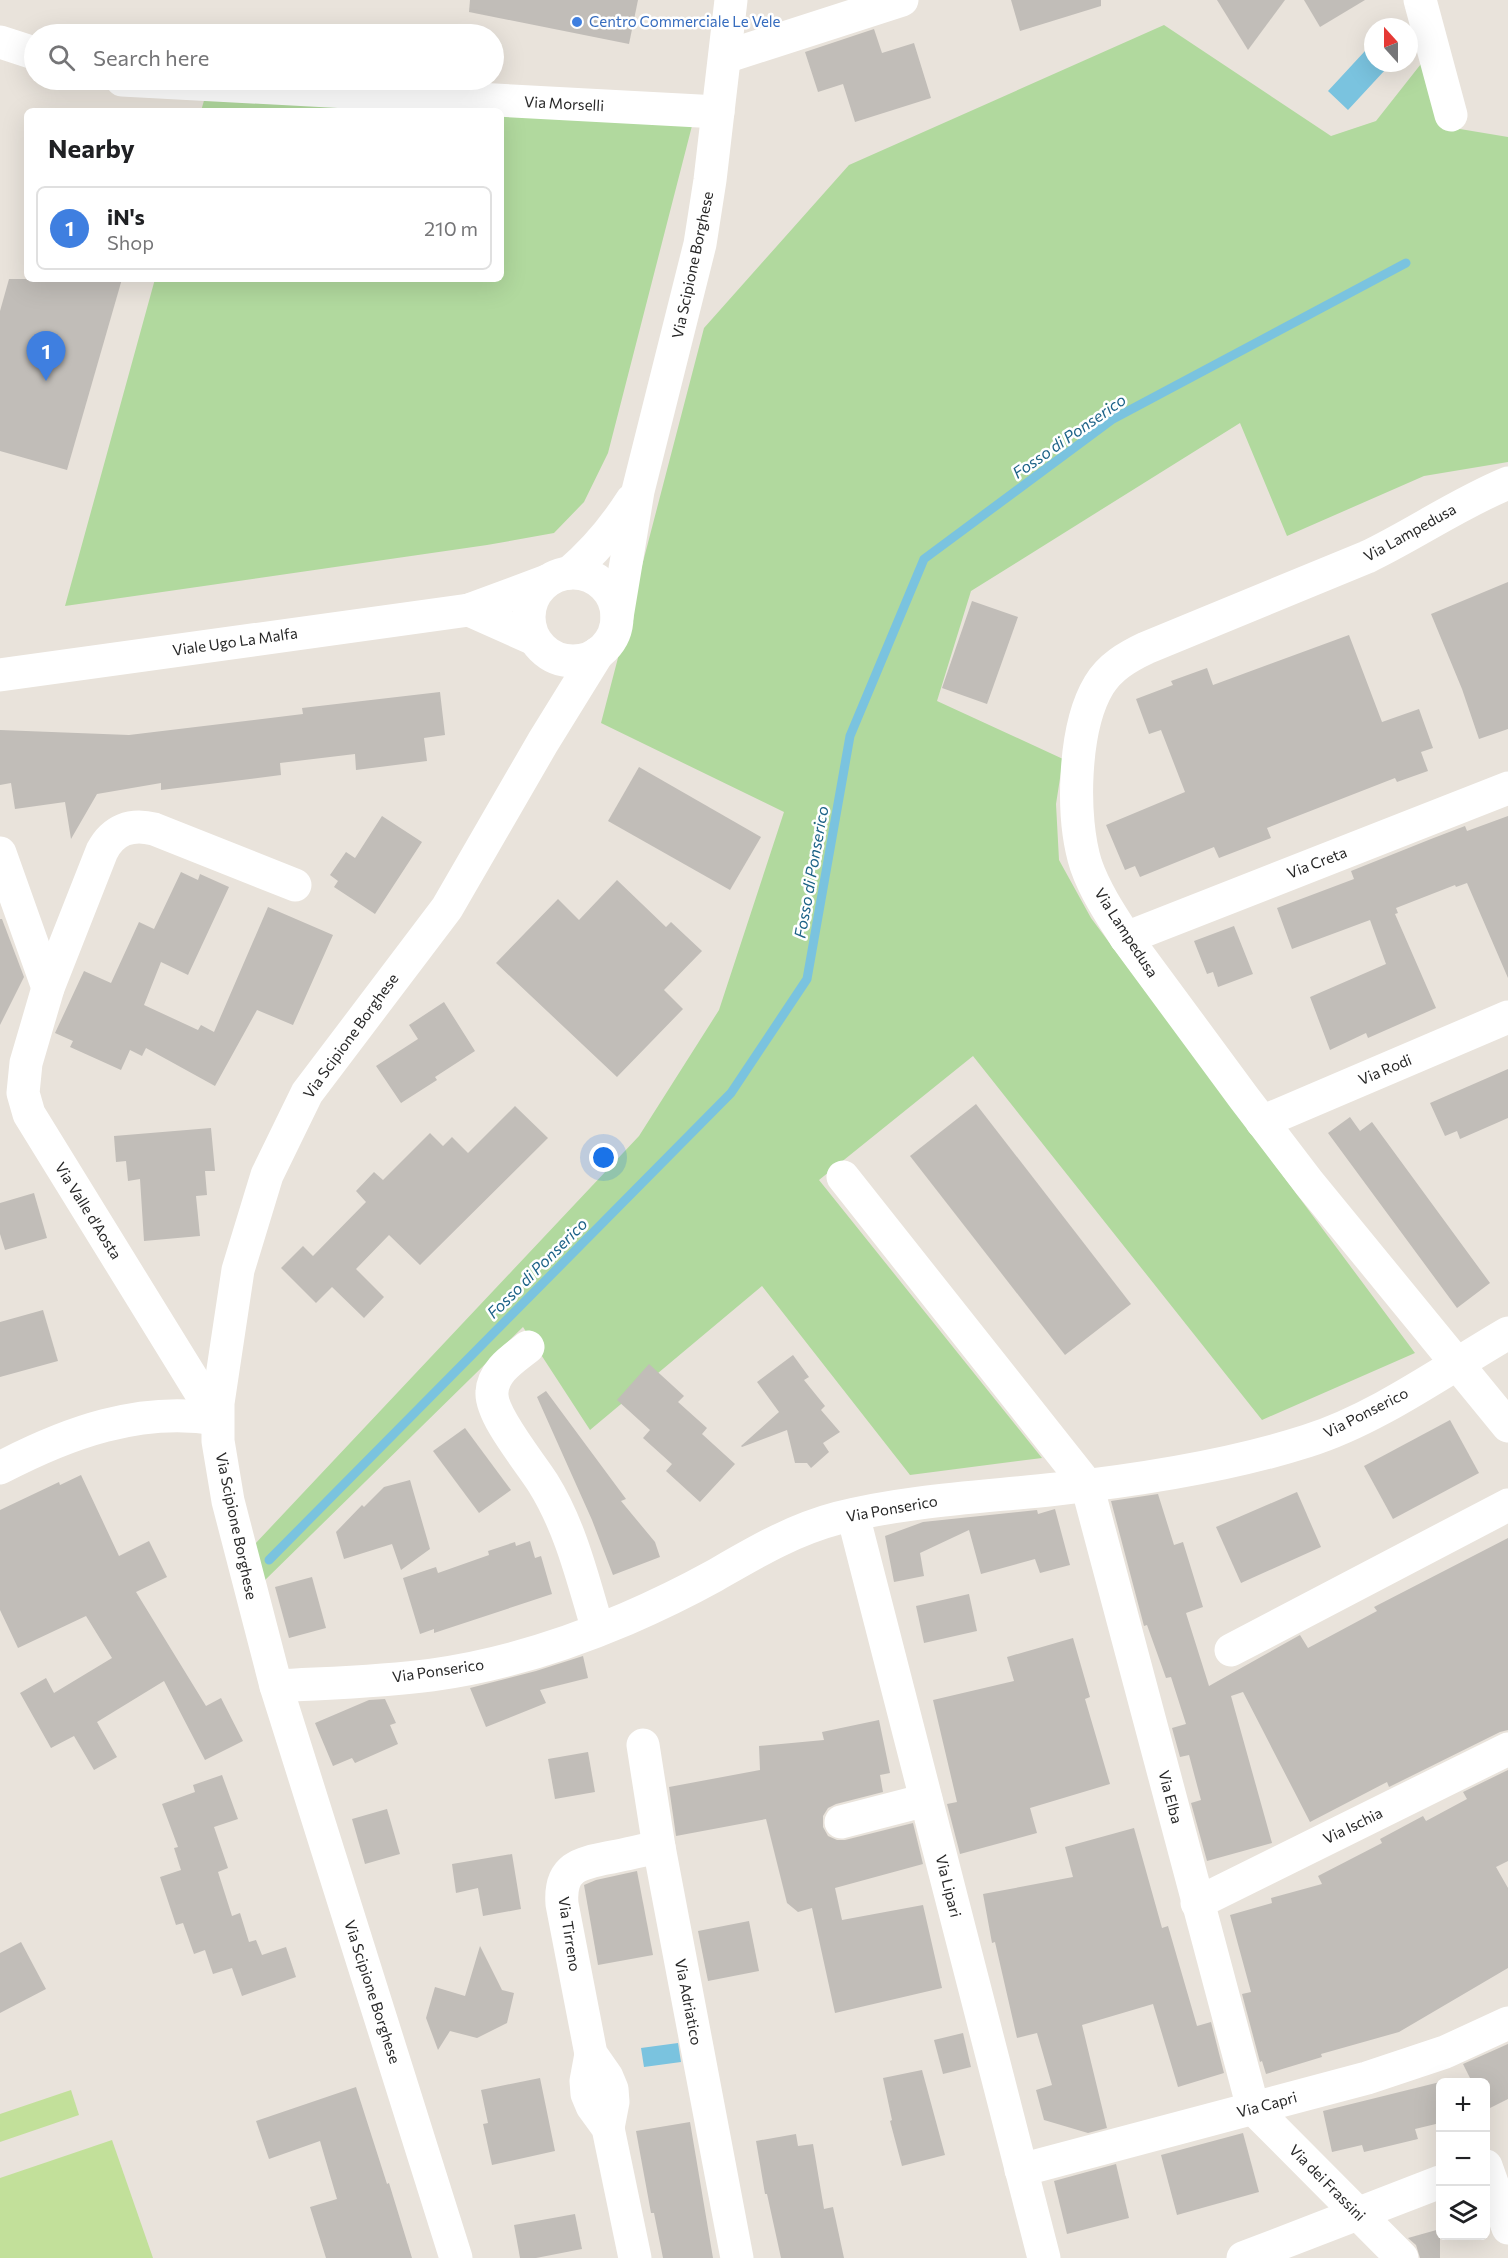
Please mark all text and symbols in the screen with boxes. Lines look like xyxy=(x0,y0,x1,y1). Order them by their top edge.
place label: Centro Commerciale Le Vele xyxy=(589,12,781,30)
marker: Centro Commerciale Le Vele xyxy=(570,15,584,29)
north arrow xyxy=(1364,18,1418,72)
search box xyxy=(24,24,504,90)
icon: search xyxy=(45,41,78,74)
text: Search here xyxy=(93,44,209,71)
street label: Via Morselli xyxy=(524,92,605,114)
text: Nearby xyxy=(48,132,135,163)
street label: Via Scipione Borghese xyxy=(668,189,716,340)
text: iN's xyxy=(107,203,145,230)
text: 1 xyxy=(65,216,74,240)
text: 210 m xyxy=(424,216,478,240)
text: Shop xyxy=(107,230,154,254)
pin: 1 xyxy=(26,332,66,381)
water label: Fosso di Ponserico xyxy=(1008,389,1129,482)
street label: Via Lampedusa xyxy=(1360,499,1459,565)
street label: Viale Ugo La Malfa xyxy=(171,623,299,659)
water label: Fosso di Ponserico xyxy=(790,804,831,940)
street label: Via Creta xyxy=(1284,842,1349,882)
street label: Via Lampedusa xyxy=(1091,884,1162,981)
street label: Via Scipione Borghese xyxy=(299,969,402,1101)
street label: Via Rodi xyxy=(1355,1050,1414,1088)
your location xyxy=(589,1143,618,1172)
street label: Via Valle d'Aosta xyxy=(52,1159,126,1262)
water label: Fosso di Ponserico xyxy=(483,1214,591,1322)
street label: Via Ponserico xyxy=(1320,1383,1411,1441)
street label: Via Scipione Borghese xyxy=(213,1451,261,1601)
street label: Via Ponserico xyxy=(845,1491,939,1525)
street label: Via Ponserico xyxy=(391,1655,485,1685)
street label: Via Elba xyxy=(1155,1768,1187,1825)
street label: Via Ischia xyxy=(1320,1803,1385,1847)
street label: Via Lipari xyxy=(933,1853,965,1919)
street label: Via Tirreno xyxy=(555,1895,585,1973)
street label: Via Scipione Borghese xyxy=(341,1918,405,2066)
street label: Via Adriatico xyxy=(672,1957,706,2047)
map controls xyxy=(1436,2078,1490,2240)
button: + xyxy=(1436,2078,1490,2132)
street label: Via Capri xyxy=(1235,2087,1299,2121)
button: − xyxy=(1436,2132,1490,2186)
street label: Via dei Frassini xyxy=(1286,2141,1369,2224)
button: layers xyxy=(1436,2186,1490,2240)

